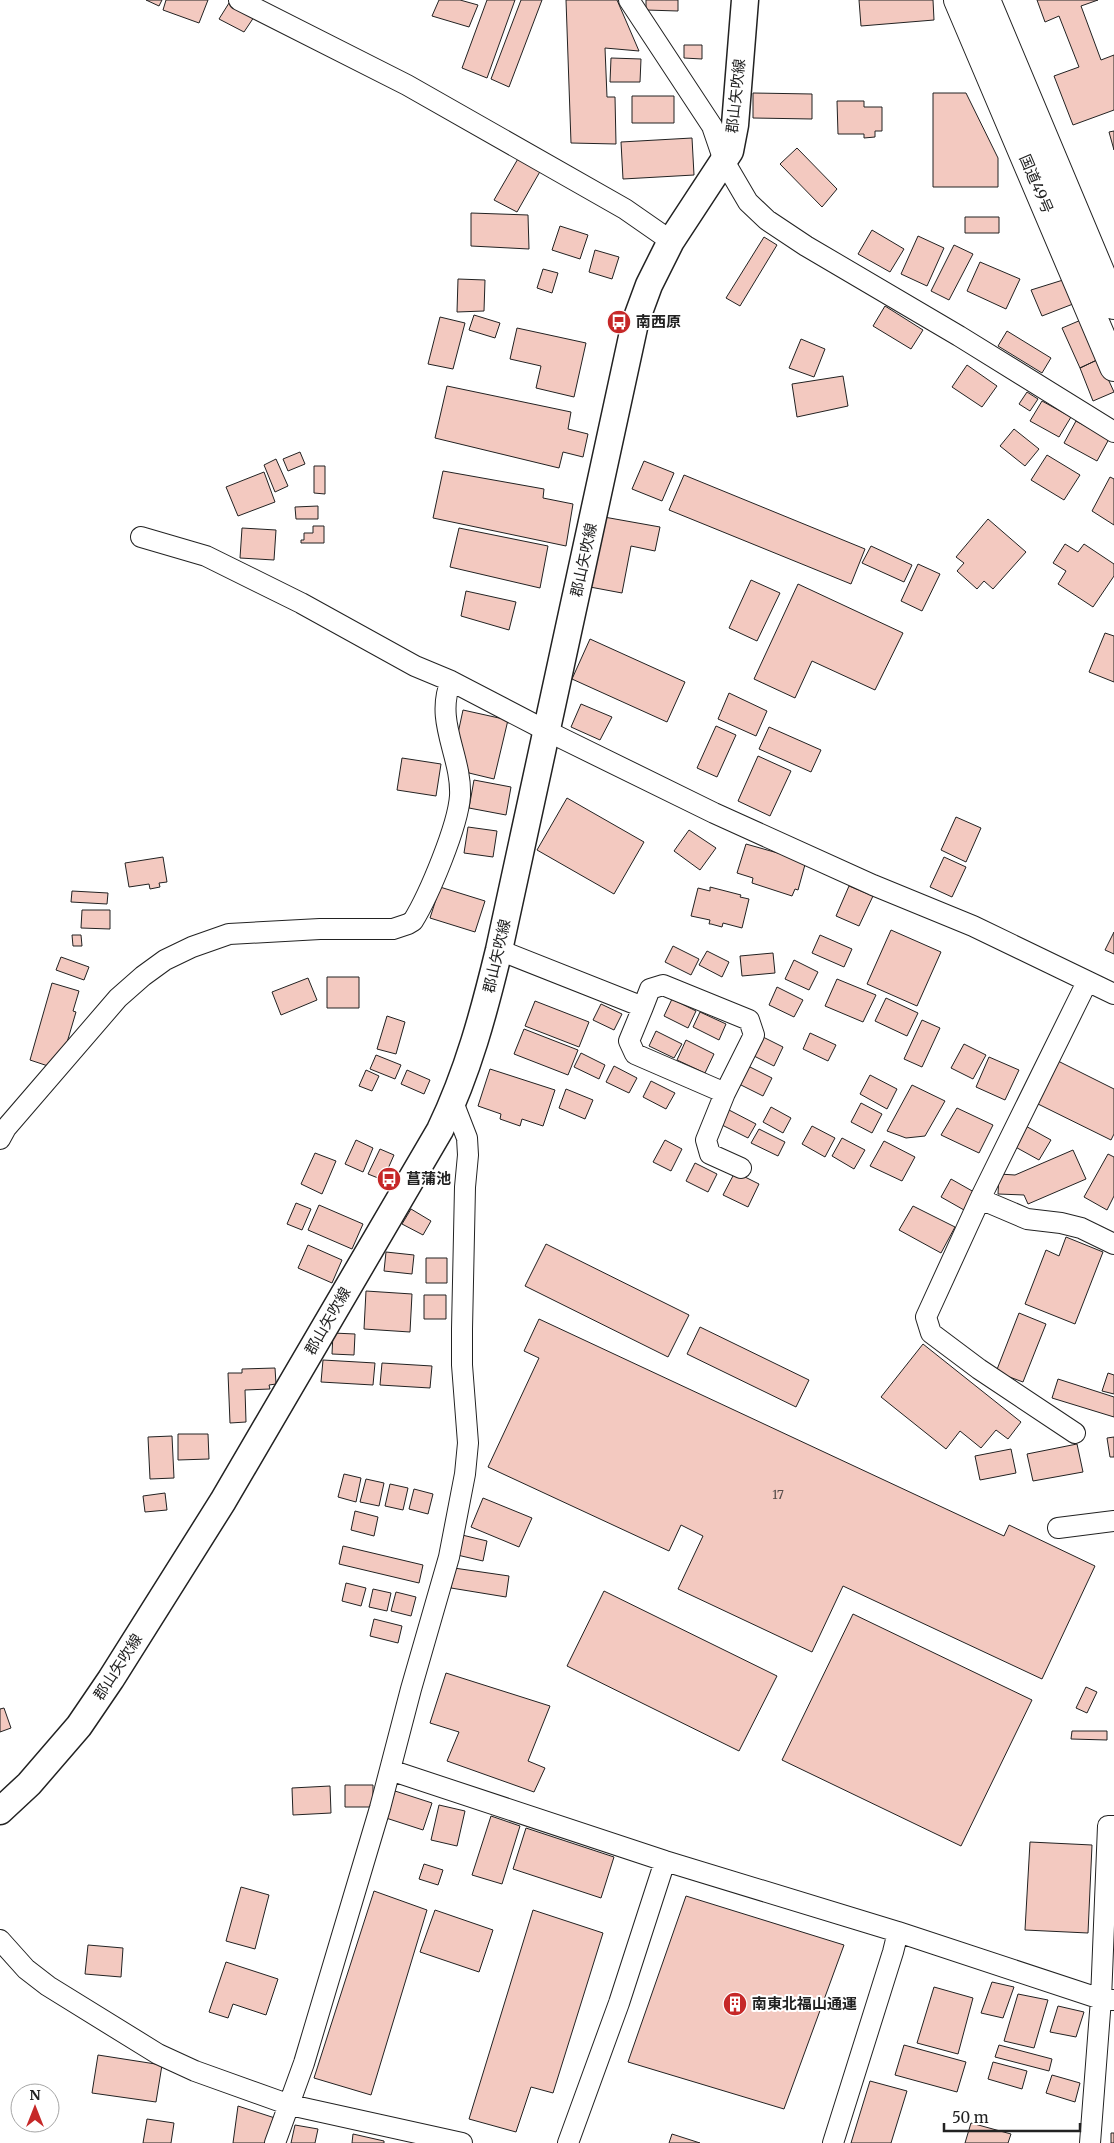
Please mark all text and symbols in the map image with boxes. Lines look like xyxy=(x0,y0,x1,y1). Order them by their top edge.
street label: 郡山矢吹線 xyxy=(722,58,749,134)
street label: 国道49号 xyxy=(1016,151,1057,216)
bus stop icon: 南西原 xyxy=(606,309,632,335)
place label: 南西原 xyxy=(636,312,681,331)
street label: 郡山矢吹線 xyxy=(566,521,601,599)
street label: 郡山矢吹線 xyxy=(479,917,514,995)
bus stop icon: 菖蒲池 xyxy=(376,1166,402,1192)
place label: 菖蒲池 xyxy=(406,1169,451,1188)
street label: 郡山矢吹線 xyxy=(301,1284,355,1358)
house number: 17 xyxy=(772,1487,784,1502)
street label: 郡山矢吹線 xyxy=(89,1630,146,1703)
building icon: 南東北福山通運 xyxy=(722,1991,748,2017)
place label: 南東北福山通運 xyxy=(752,1994,857,2013)
north arrow xyxy=(10,2083,60,2133)
text: N xyxy=(29,2086,41,2104)
scale bar xyxy=(944,2100,1080,2132)
text: 50 m xyxy=(952,2108,989,2127)

